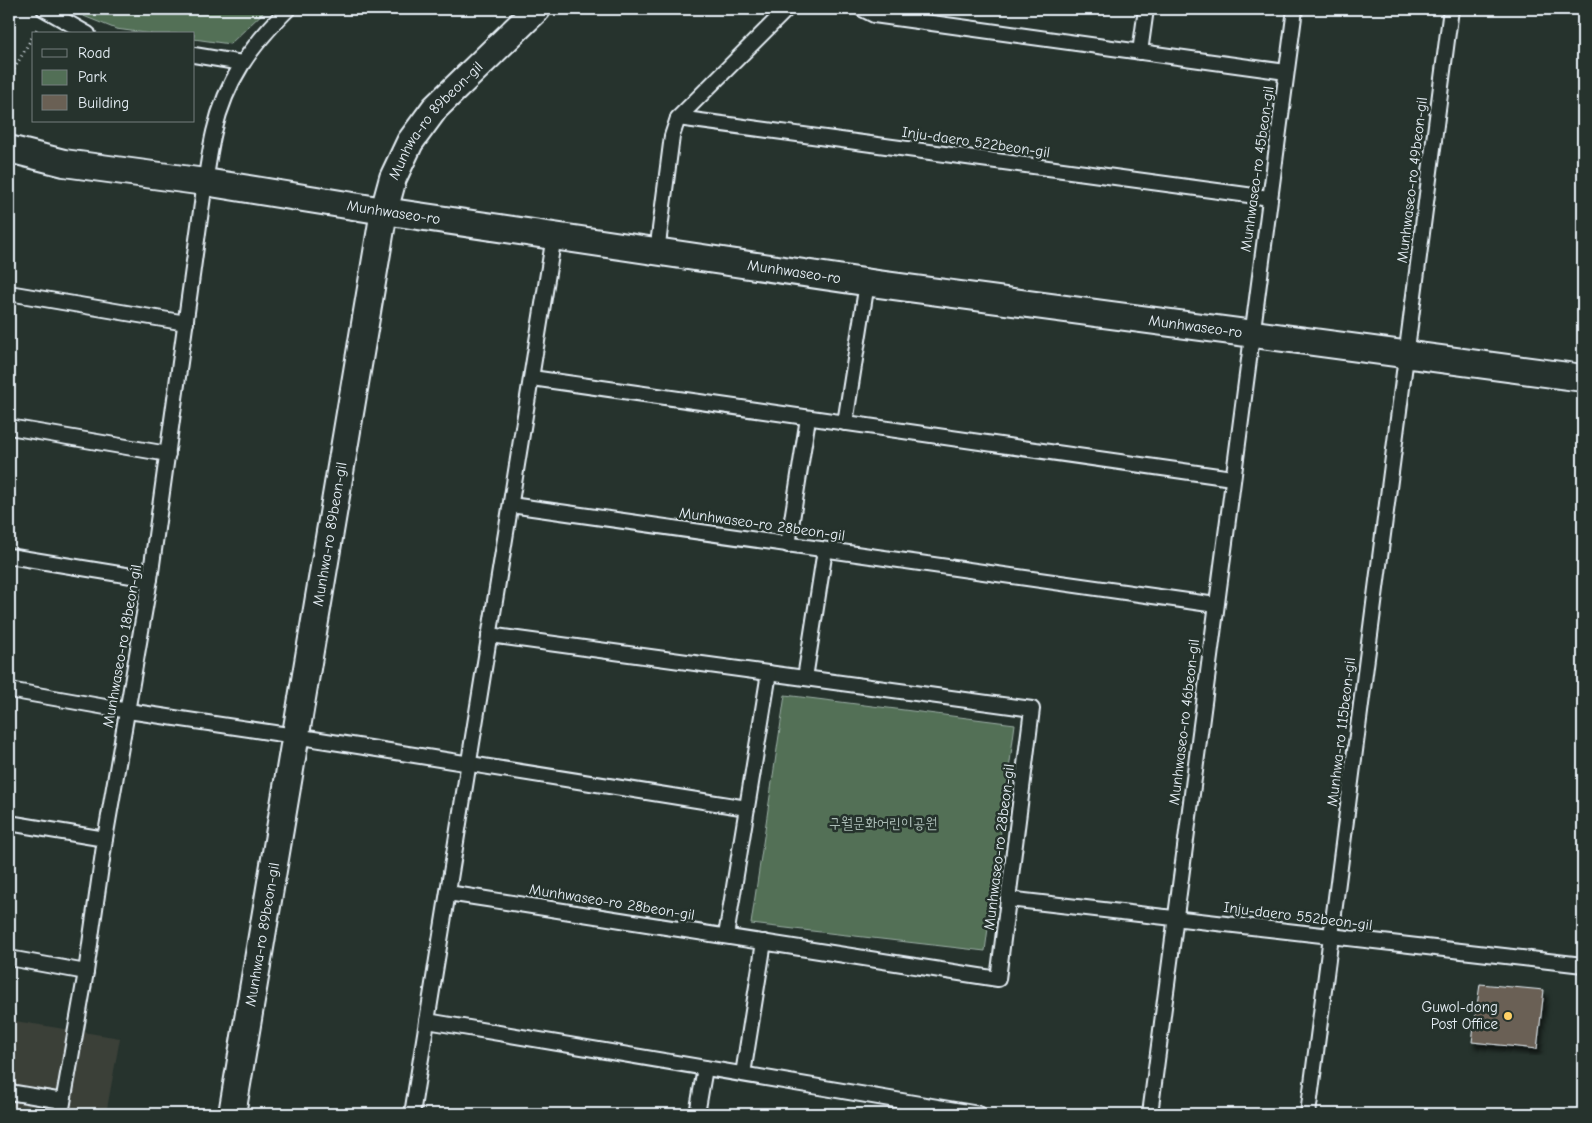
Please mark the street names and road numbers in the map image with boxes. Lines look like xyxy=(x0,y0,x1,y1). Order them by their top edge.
street label: Munhwa-ro 89beon-gil xyxy=(384,58,486,183)
street label: Munhwaseo-ro 45beon-gil xyxy=(1236,85,1278,253)
street label: Munhwaseo-ro 49beon-gil xyxy=(1393,96,1431,264)
street label: Inju-daero 522beon-gil xyxy=(901,123,1051,161)
street label: Munhwaseo-ro xyxy=(345,196,442,228)
street label: Munhwaseo-ro xyxy=(746,256,842,287)
street label: Munhwaseo-ro xyxy=(1148,311,1243,341)
street label: Munhwa-ro 89beon-gil xyxy=(309,461,351,608)
street label: Munhwaseo-ro 28beon-gil xyxy=(678,503,846,545)
street label: Munhwaseo-ro 18beon-gil xyxy=(99,563,145,729)
street label: Munhwaseo-ro 46beon-gil xyxy=(1165,638,1203,806)
street label: Munhwa-ro 115beon-gil xyxy=(1323,656,1359,808)
street label: Munhwaseo-ro 28beon-gil xyxy=(980,763,1018,931)
street label: Munhwa-ro 89beon-gil xyxy=(241,861,283,1008)
street label: Munhwaseo-ro 28beon-gil xyxy=(528,880,696,924)
street label: Inju-daero 552beon-gil xyxy=(1223,898,1373,934)

